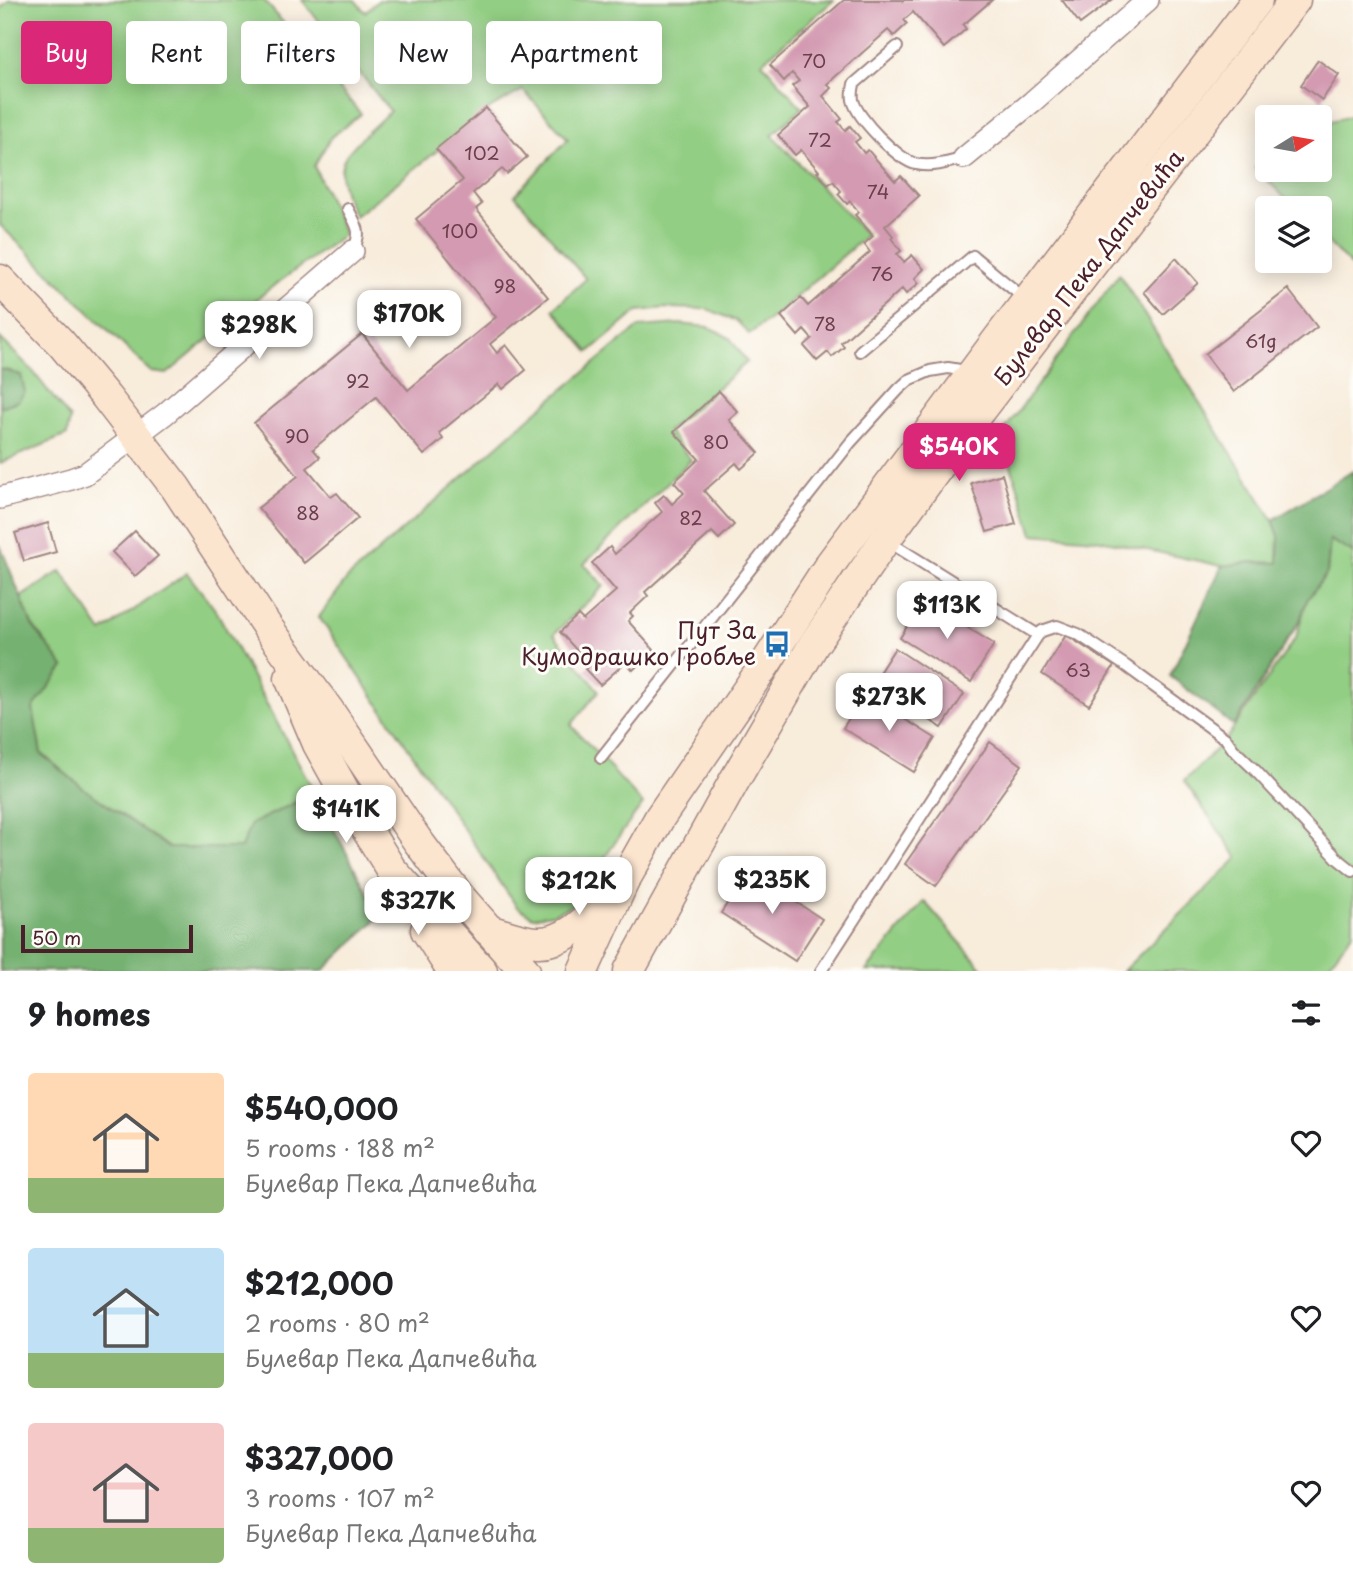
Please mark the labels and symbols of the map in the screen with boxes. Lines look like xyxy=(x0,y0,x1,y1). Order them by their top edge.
house number: 70 xyxy=(802,46,826,74)
north arrow xyxy=(1255,105,1332,182)
house number: 72 xyxy=(808,125,832,153)
house number: 102 xyxy=(464,138,500,166)
street label: Булевар Пека Дапчевића xyxy=(984,141,1192,393)
house number: 74 xyxy=(867,177,889,205)
house number: 100 xyxy=(442,216,478,244)
house number: 76 xyxy=(871,259,893,287)
house number: 98 xyxy=(494,271,517,299)
pin: $170K xyxy=(360,290,458,350)
pin: $298K xyxy=(210,302,308,361)
house number: 78 xyxy=(814,309,836,337)
house number: 61g xyxy=(1245,326,1277,354)
house number: 92 xyxy=(346,366,370,394)
house number: 90 xyxy=(284,421,310,449)
pin: $540K xyxy=(910,424,1008,483)
house number: 80 xyxy=(703,427,729,455)
house number: 88 xyxy=(296,498,320,526)
house number: 82 xyxy=(679,503,703,531)
pin: $113K xyxy=(898,582,996,641)
place label: Пут За Кумодрашко Гробље xyxy=(521,612,757,673)
bus stop icon: Пут За Кумодрашко Гробље xyxy=(762,629,792,659)
house number: 63 xyxy=(1065,655,1091,683)
pin: $273K xyxy=(840,674,938,733)
pin: $141K xyxy=(297,786,395,845)
pin: $235K xyxy=(723,856,821,916)
pin: $212K xyxy=(530,858,628,917)
pin: $327K xyxy=(369,878,467,937)
scale bar xyxy=(21,922,192,954)

